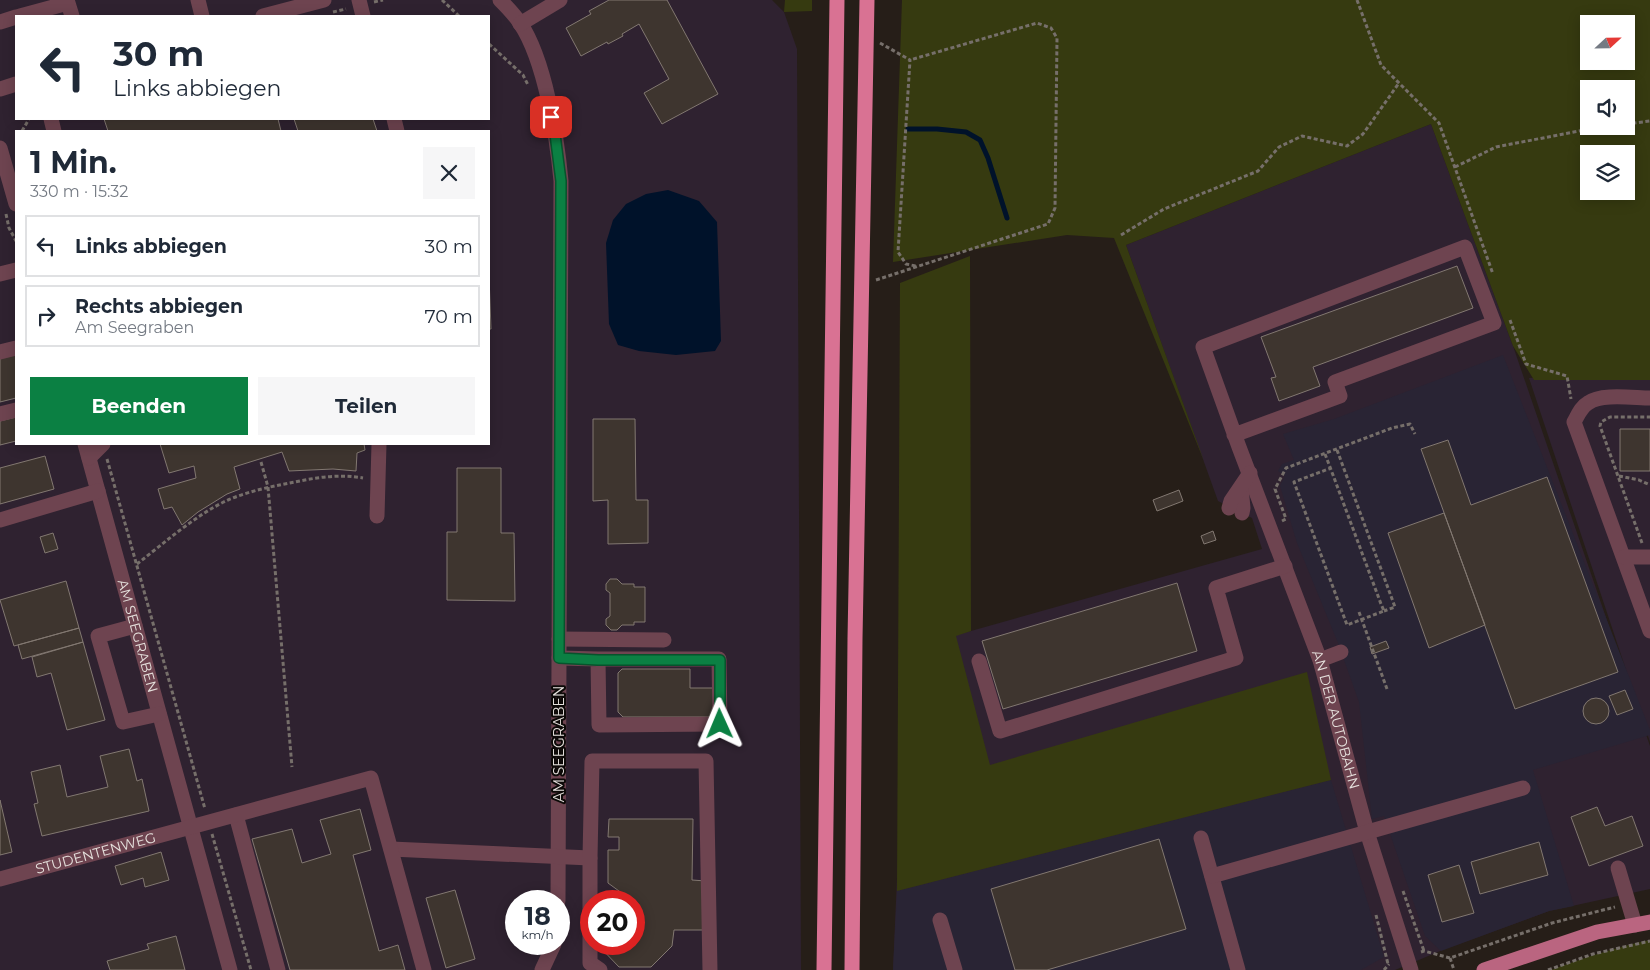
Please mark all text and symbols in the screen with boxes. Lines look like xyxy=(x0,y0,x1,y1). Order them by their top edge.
north arrow xyxy=(1580,15,1635,70)
map controls xyxy=(1580,15,1635,200)
text: 30 m xyxy=(113,32,204,75)
icon: left xyxy=(30,35,95,100)
text: Links abbiegen xyxy=(113,75,281,102)
button: sound xyxy=(1580,80,1635,135)
pin xyxy=(530,96,572,138)
icon: arrive xyxy=(537,103,565,131)
text: 1 Min. xyxy=(30,144,117,181)
button: layers xyxy=(1580,145,1635,200)
button: close xyxy=(423,147,475,199)
text: 330 m · 15:32 xyxy=(30,182,128,201)
icon: left xyxy=(32,232,60,260)
text: Links abbiegen xyxy=(75,235,227,258)
text: 30 m xyxy=(425,235,473,258)
text: Rechts abbiegen xyxy=(75,295,243,318)
icon: right xyxy=(32,302,60,330)
text: 70 m xyxy=(424,305,473,328)
text: Am Seegraben xyxy=(75,318,194,337)
button: Beenden xyxy=(30,377,248,435)
button: Teilen xyxy=(258,377,475,435)
street label: AM SEEGRABEN xyxy=(114,577,162,695)
street label: AN DER AUTOBAHN xyxy=(1308,647,1364,791)
street label: AM SEEGRABEN xyxy=(550,686,568,802)
position arrow xyxy=(693,697,745,749)
street label: STUDENTENWEG xyxy=(33,828,158,878)
speed limit sign: 20 xyxy=(580,890,645,955)
text: 18 xyxy=(524,901,551,931)
text: km/h xyxy=(521,927,554,942)

